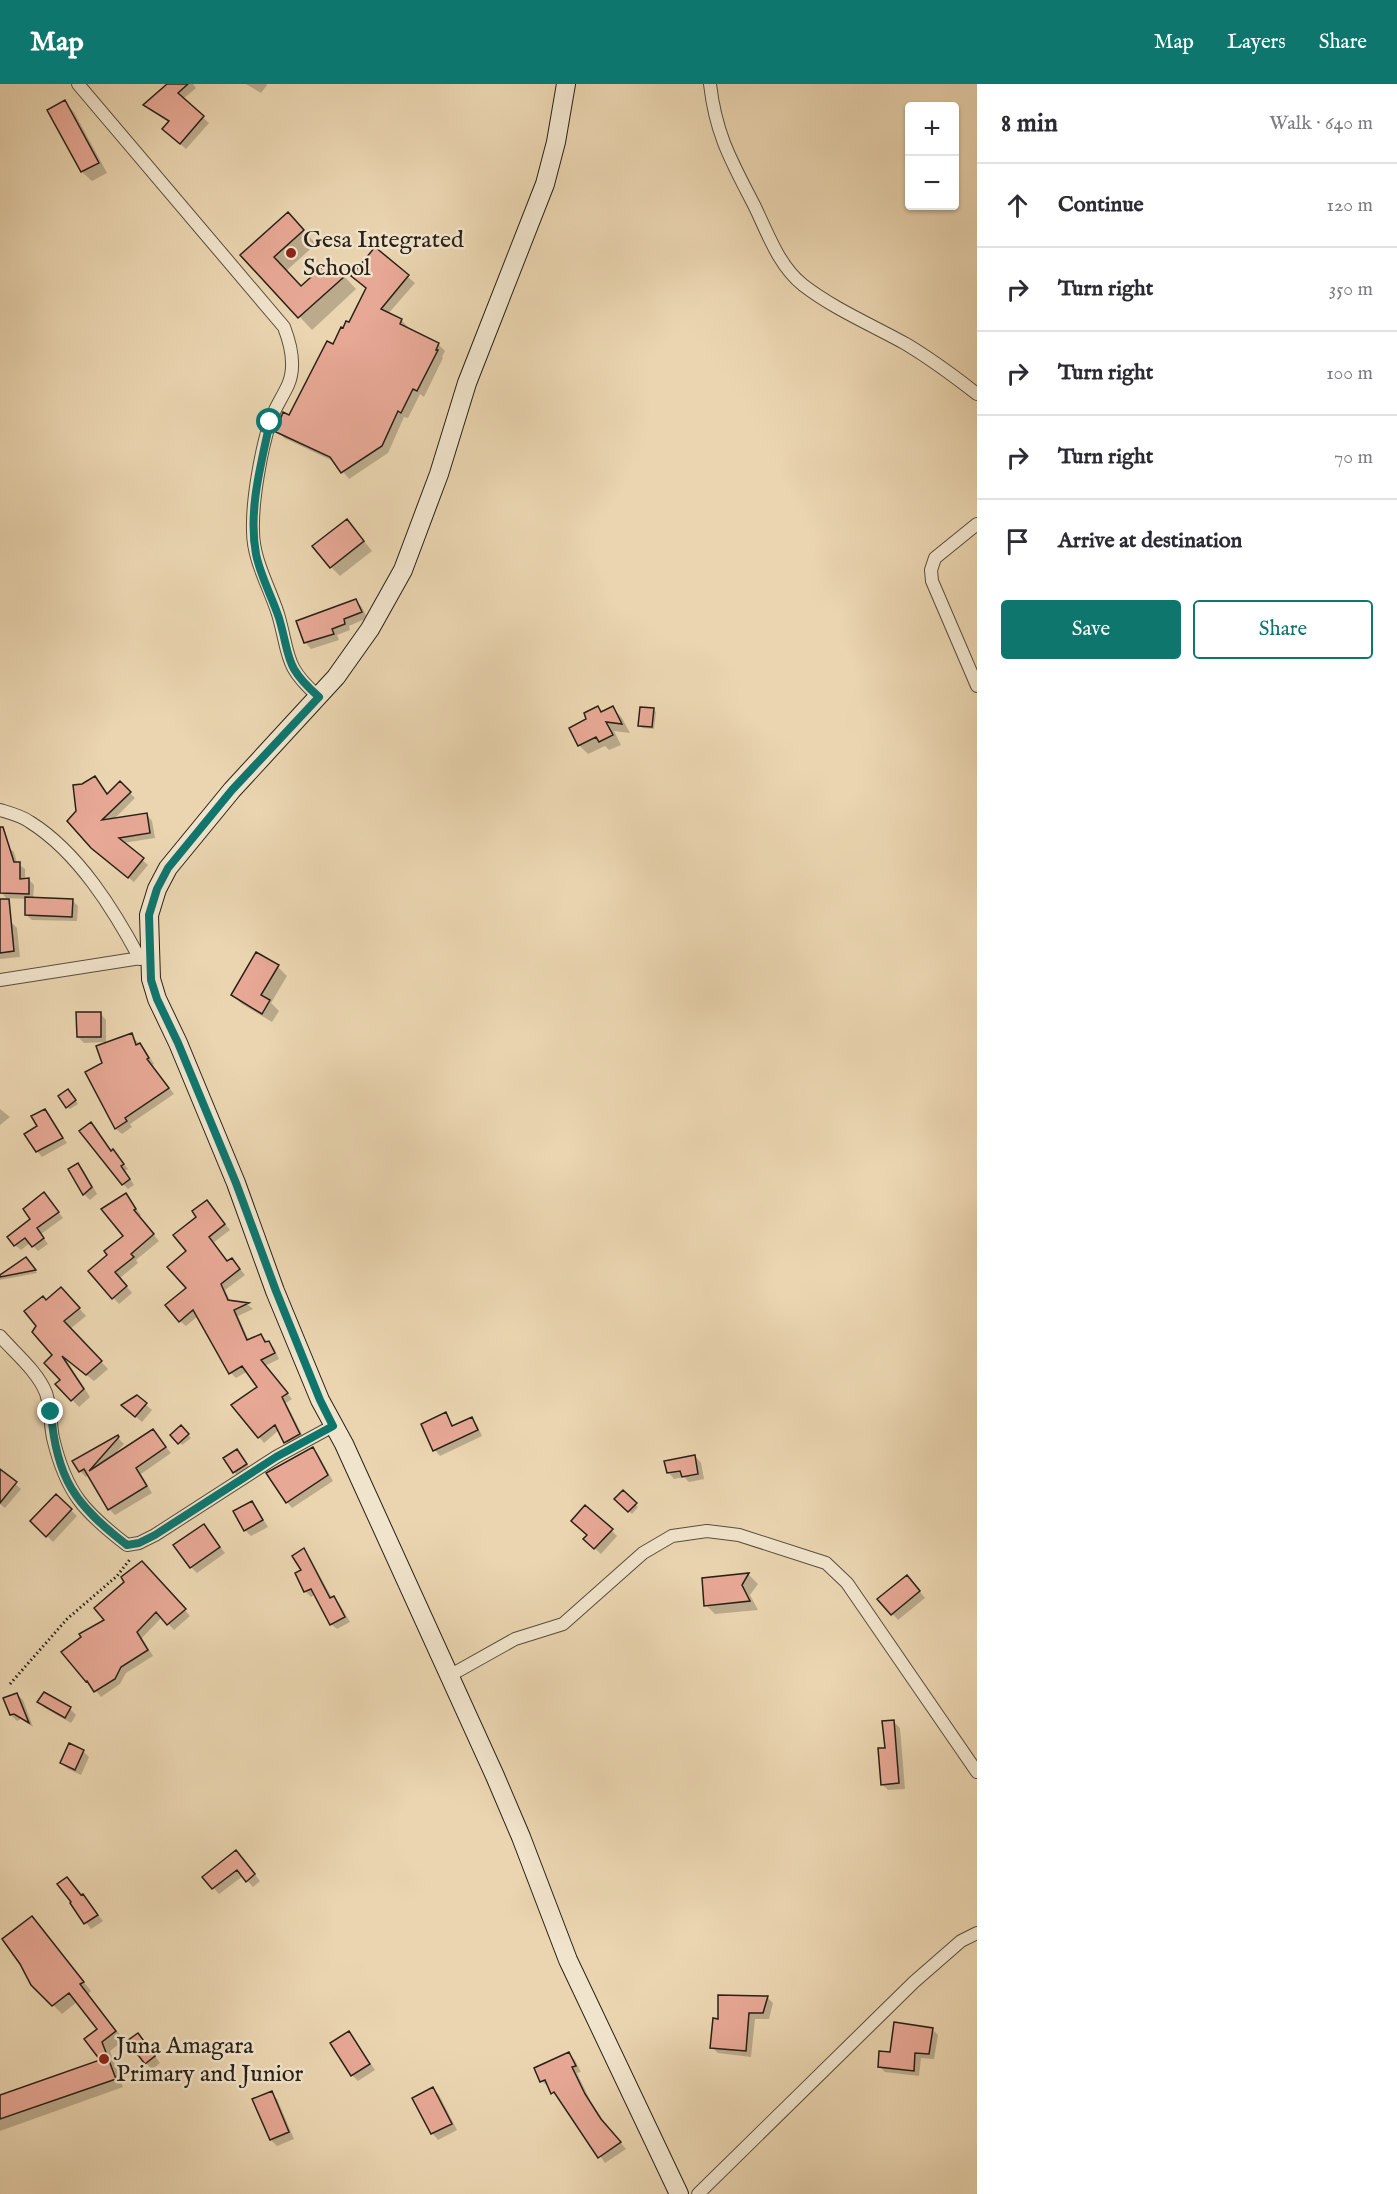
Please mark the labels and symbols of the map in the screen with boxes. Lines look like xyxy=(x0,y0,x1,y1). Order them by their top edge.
place label: Gesa Integrated School xyxy=(303,225,464,284)
marker: Gesa Integrated School xyxy=(284,246,298,260)
route start xyxy=(256,408,282,434)
route end xyxy=(37,1398,63,1424)
place label: Juna Amagara Primary and Junior xyxy=(113,2031,304,2090)
marker: Juna Amagara Primary and Junior xyxy=(97,2052,111,2066)

